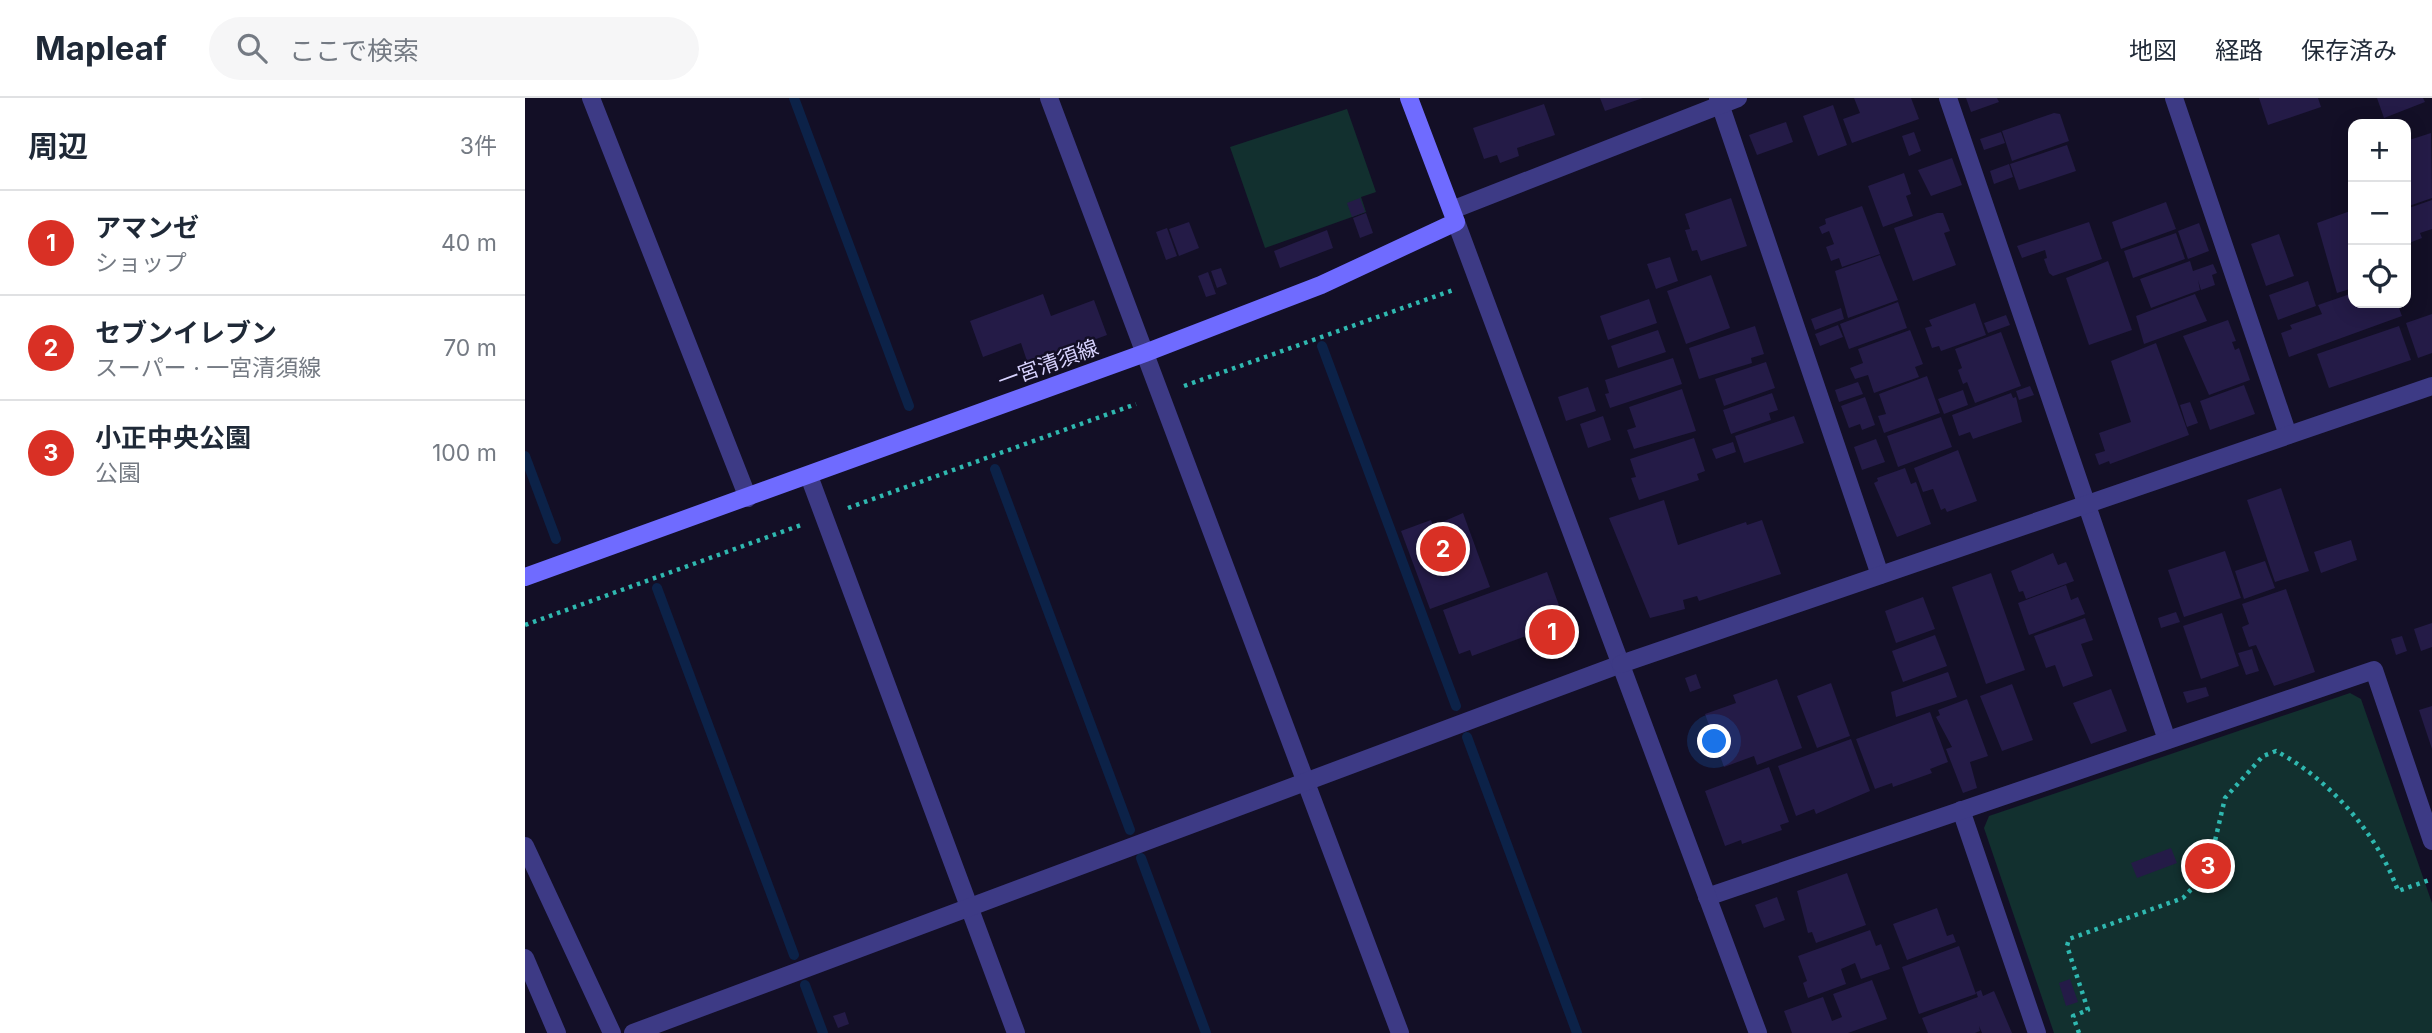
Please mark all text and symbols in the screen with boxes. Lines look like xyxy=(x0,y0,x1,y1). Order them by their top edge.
search box xyxy=(209,17,699,80)
text: Mapleaf xyxy=(35,28,167,68)
icon: search xyxy=(233,29,271,67)
text: ここで検索 xyxy=(289,35,419,66)
text: 地図 xyxy=(2129,36,2177,65)
text: 経路 xyxy=(2215,36,2263,65)
text: 保存済み xyxy=(2301,36,2397,65)
map controls xyxy=(2348,119,2411,308)
button: + xyxy=(2348,119,2411,182)
text: 周辺 xyxy=(28,128,88,164)
text: 3件 xyxy=(460,132,497,160)
button: − xyxy=(2348,182,2411,245)
text: アマンゼ xyxy=(95,212,199,243)
text: 1 xyxy=(46,229,56,257)
text: 40 m xyxy=(441,229,497,257)
button: locate xyxy=(2348,245,2411,308)
text: ショップ xyxy=(95,249,187,277)
text: セブンイレブン xyxy=(95,317,277,348)
text: 2 xyxy=(44,334,58,362)
text: 70 m xyxy=(443,334,497,362)
street label: 一宮清須線 xyxy=(994,334,1102,394)
text: スーパー · 一宮清須線 xyxy=(95,354,321,382)
text: 小正中央公園 xyxy=(95,422,251,453)
text: 3 xyxy=(44,439,58,467)
text: 100 m xyxy=(432,439,497,467)
text: 公園 xyxy=(95,459,141,487)
pin: 2 xyxy=(1420,523,1466,575)
pin: 1 xyxy=(1529,606,1575,658)
your location xyxy=(1697,724,1731,758)
pin: 3 xyxy=(2185,840,2231,892)

